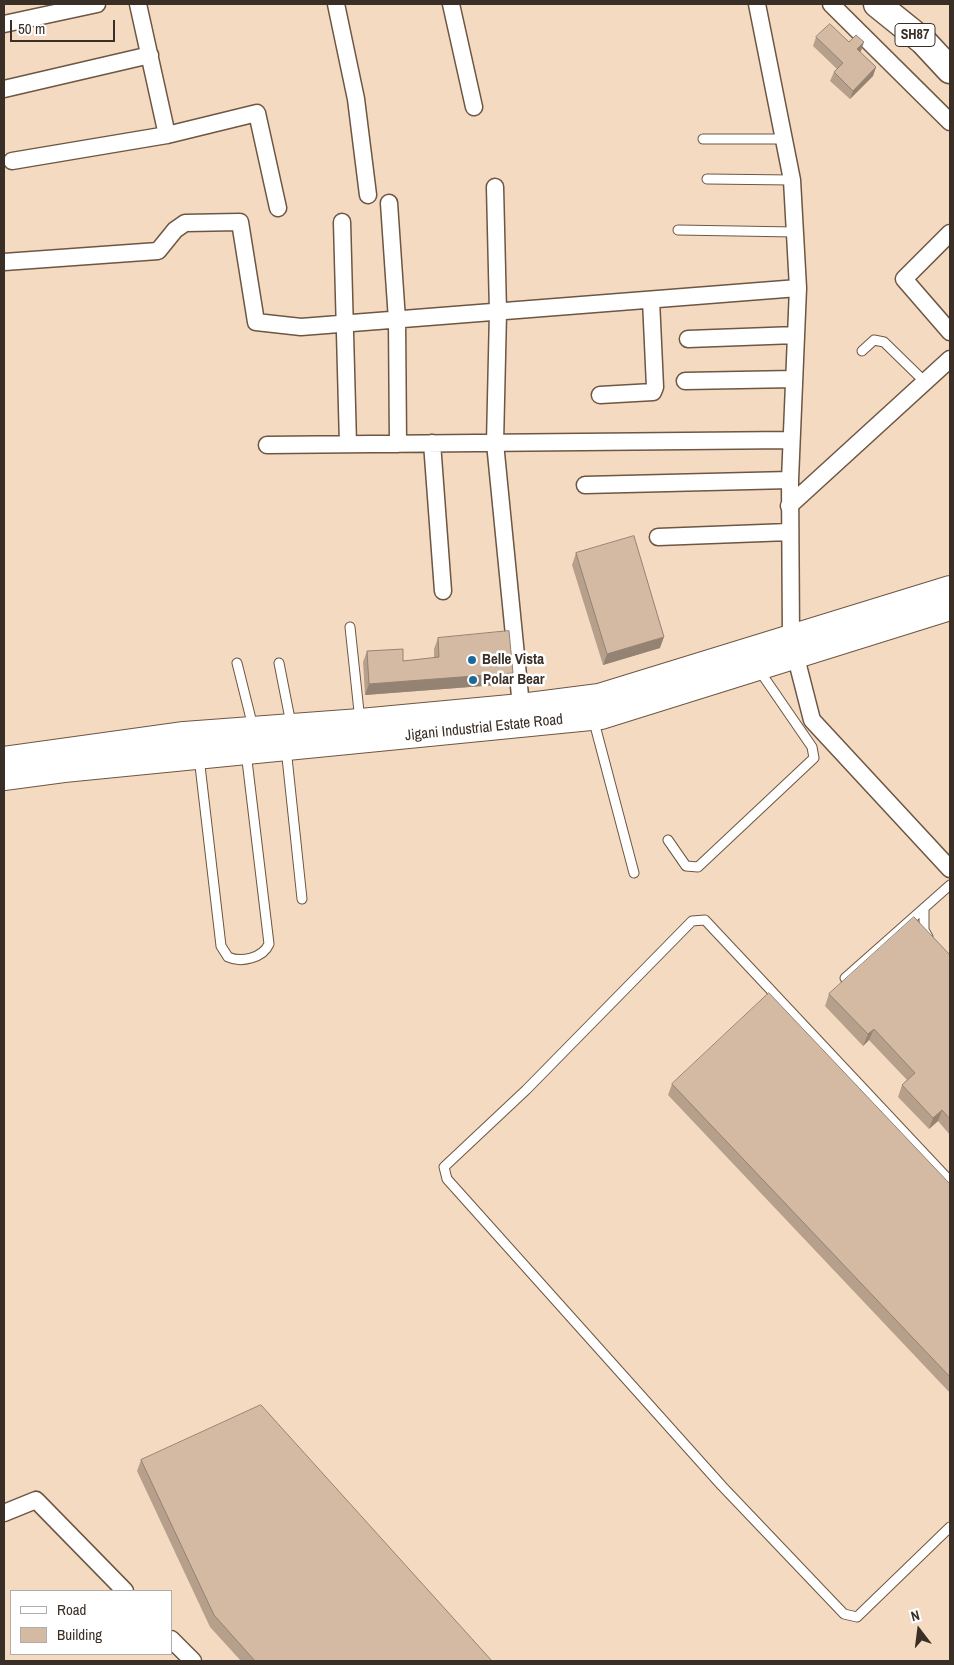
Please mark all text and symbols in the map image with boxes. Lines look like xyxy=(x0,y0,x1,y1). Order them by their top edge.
scale bar xyxy=(12,10,118,42)
text: 50 m xyxy=(18,18,45,39)
road number: SH87 xyxy=(895,24,935,46)
place label: Belle Vista xyxy=(482,651,544,669)
marker: Belle Vista xyxy=(466,654,478,666)
place label: Polar Bear xyxy=(483,671,545,689)
marker: Polar Bear xyxy=(467,674,479,686)
street label: Jigani Industrial Estate Road xyxy=(404,711,564,745)
legend xyxy=(10,1590,172,1655)
text: Road xyxy=(57,1599,86,1620)
north arrow xyxy=(894,1605,944,1655)
text: N xyxy=(909,1606,921,1625)
text: Building xyxy=(57,1624,102,1645)

